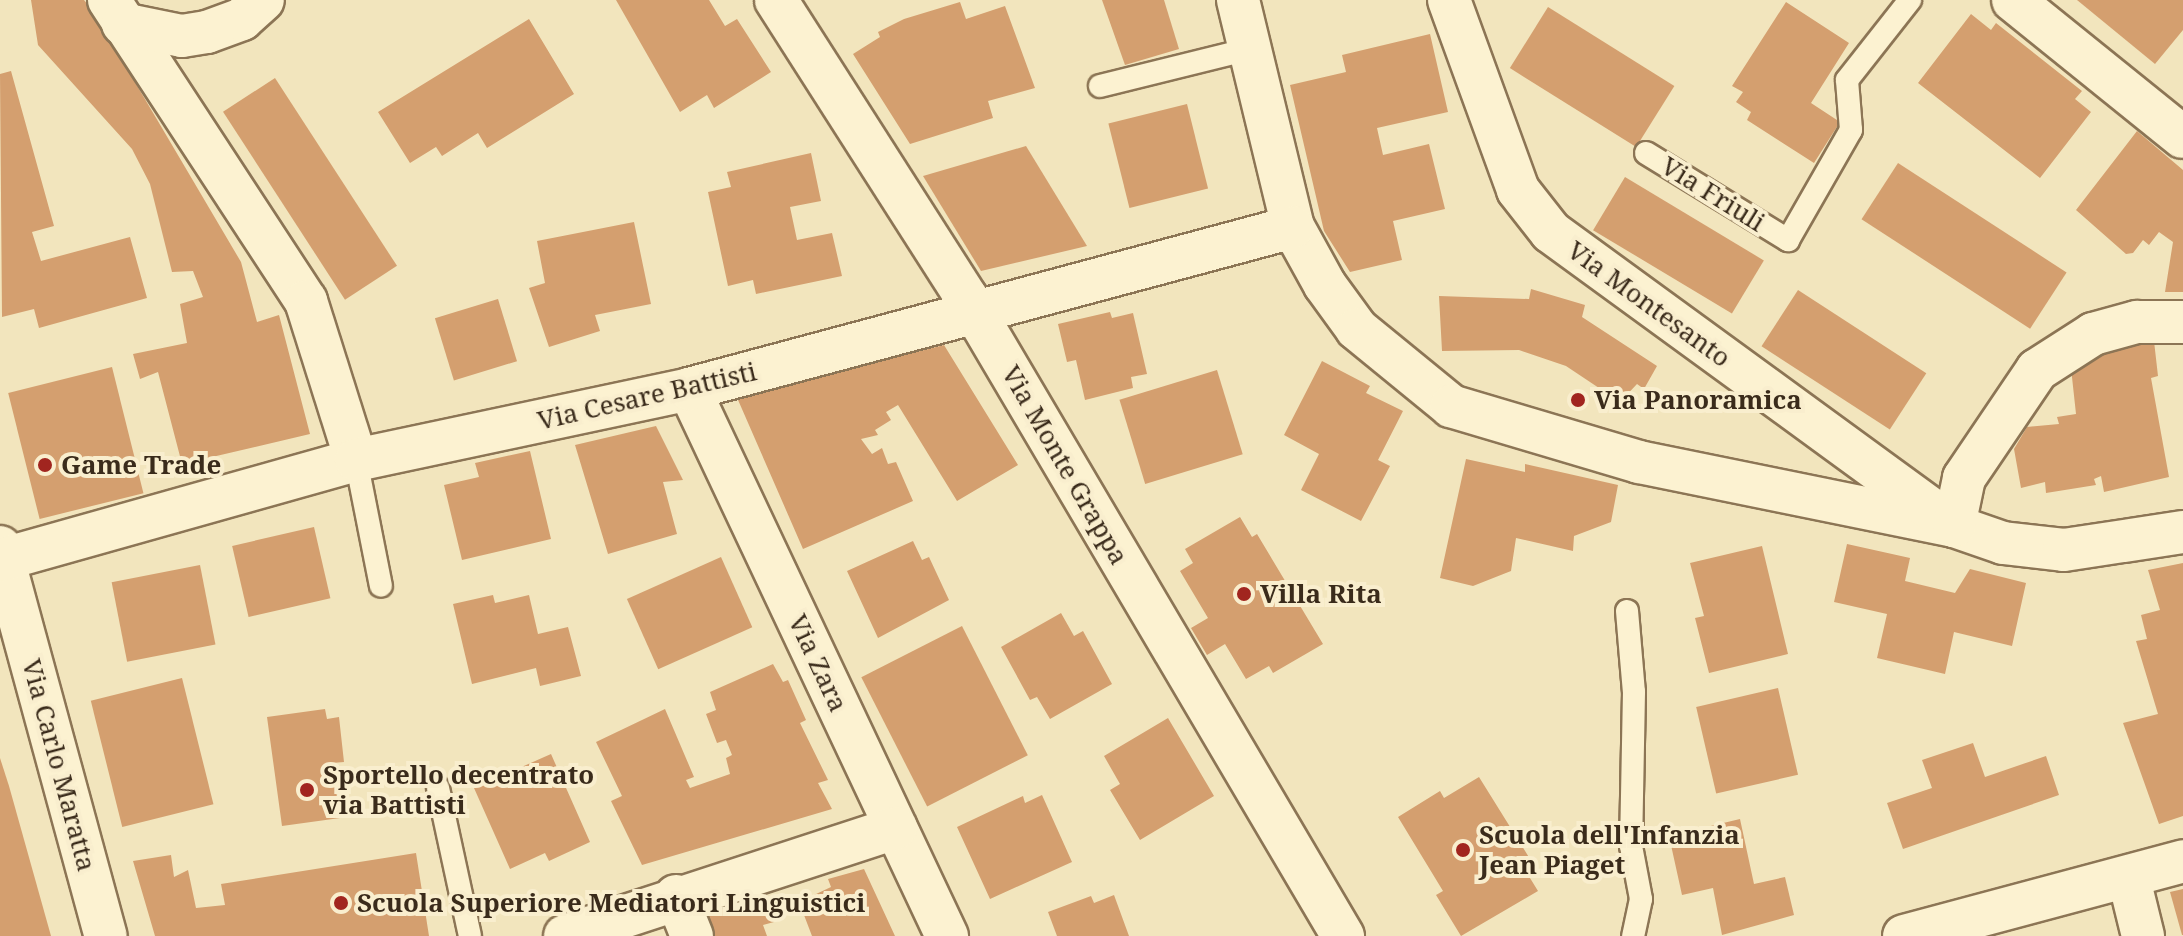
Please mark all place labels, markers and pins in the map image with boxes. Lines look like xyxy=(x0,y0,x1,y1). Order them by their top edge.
place label: Via Panoramica xyxy=(1594,384,1802,416)
marker: Via Panoramica xyxy=(1569,391,1587,409)
place label: Game Trade xyxy=(61,449,221,481)
marker: Game Trade xyxy=(36,456,54,474)
place label: Villa Rita xyxy=(1260,578,1382,610)
marker: Villa Rita xyxy=(1235,585,1253,603)
place label: Sportello decentrato via Battisti xyxy=(323,759,594,820)
marker: Sportello decentrato via Battisti xyxy=(298,781,316,799)
place label: Scuola dell'Infanzia Jean Piaget xyxy=(1479,819,1740,880)
marker: Scuola dell'Infanzia Jean Piaget xyxy=(1454,841,1472,859)
place label: Scuola Superiore Mediatori Linguistici xyxy=(357,887,865,919)
marker: Scuola Superiore Mediatori Linguistici xyxy=(332,894,350,912)

